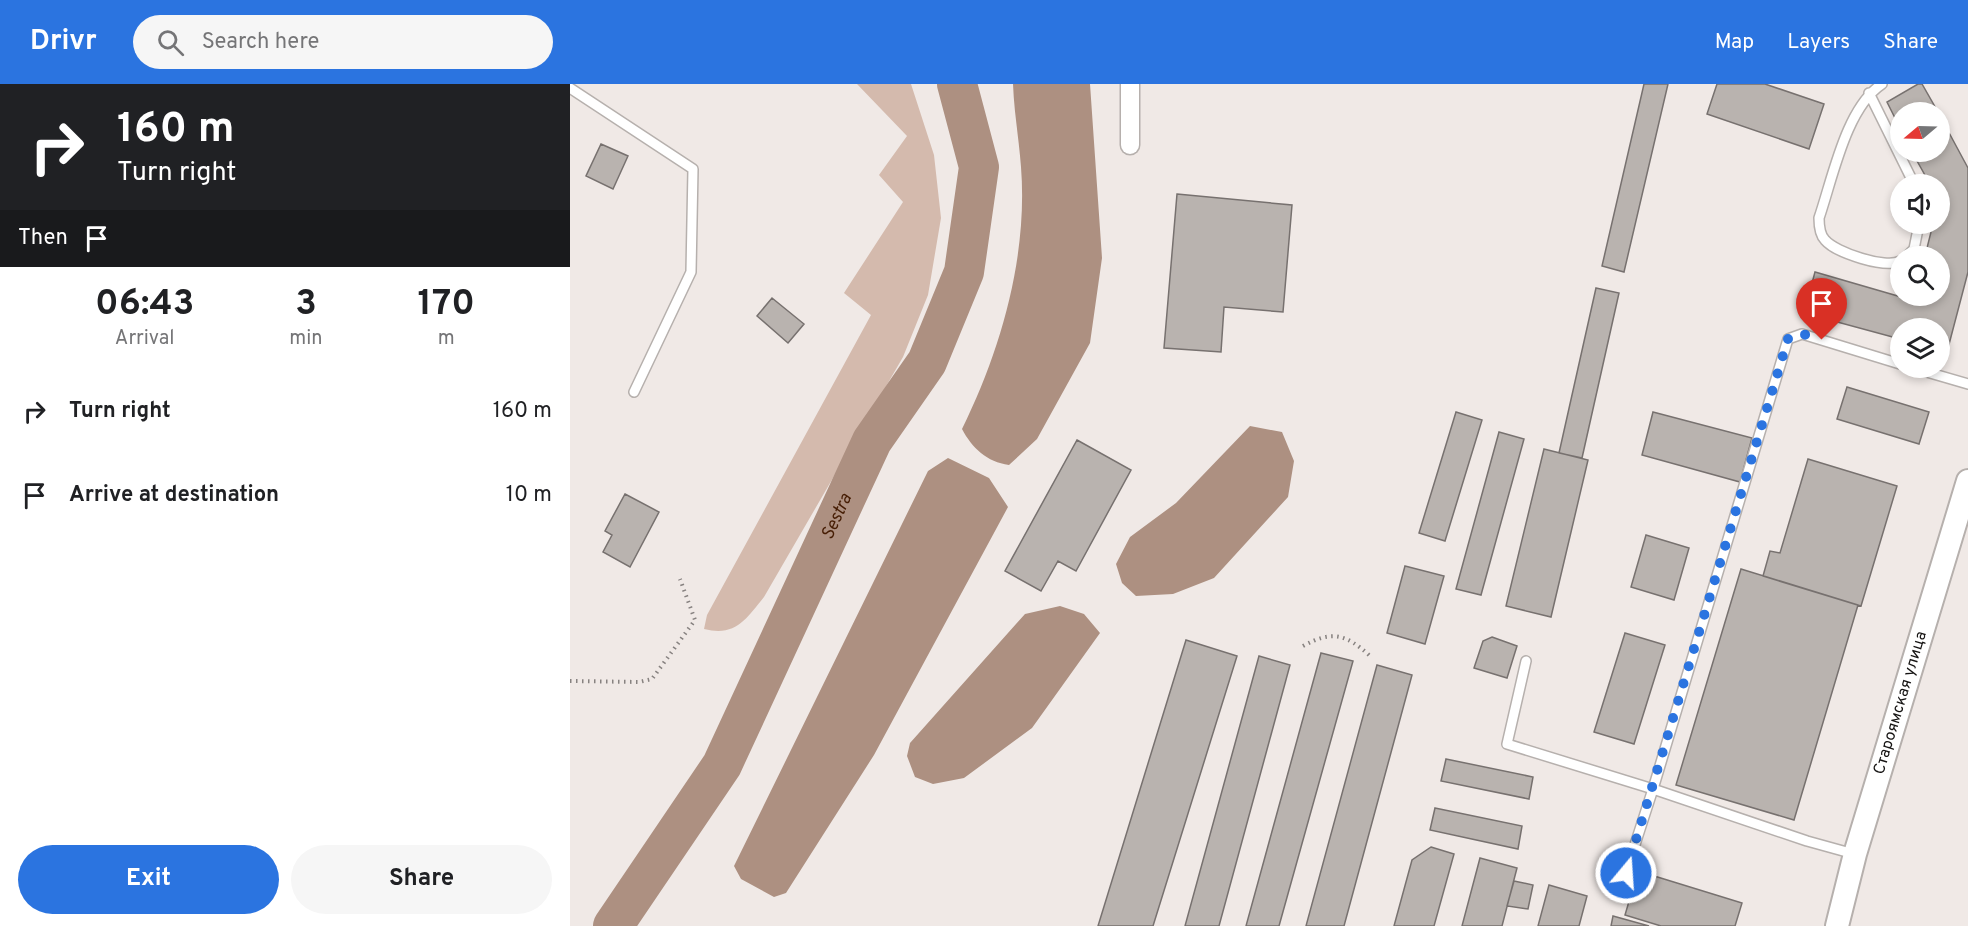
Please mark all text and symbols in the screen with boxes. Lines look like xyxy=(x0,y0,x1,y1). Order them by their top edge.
search box xyxy=(133,15,553,69)
text: Drivr xyxy=(30,24,97,60)
icon: search xyxy=(154,26,187,59)
text: Search here xyxy=(202,29,319,56)
text: Map xyxy=(1715,29,1754,56)
text: Layers xyxy=(1787,29,1850,56)
text: Share xyxy=(1883,29,1938,56)
north arrow xyxy=(1890,102,1950,162)
map controls xyxy=(1890,102,1950,378)
text: 160 m xyxy=(117,104,235,157)
icon: right xyxy=(18,108,96,186)
text: Turn right xyxy=(117,156,236,190)
button: sound xyxy=(1890,174,1950,234)
icon: arrive xyxy=(80,222,113,255)
text: Then xyxy=(18,225,68,252)
button: search xyxy=(1890,246,1950,306)
pin xyxy=(1796,278,1847,340)
text: 06:43 xyxy=(95,282,194,328)
text: 3 xyxy=(295,282,317,328)
text: 170 xyxy=(418,282,475,328)
icon: arrive xyxy=(1805,287,1838,320)
button: layers xyxy=(1890,318,1950,378)
text: Arrival xyxy=(115,326,174,352)
text: min xyxy=(289,326,323,352)
text: m xyxy=(438,326,455,352)
icon: right xyxy=(18,395,51,428)
text: Turn right xyxy=(69,398,171,425)
text: 160 m xyxy=(493,398,552,425)
icon: arrive xyxy=(18,479,51,512)
text: Arrive at destination xyxy=(69,482,279,509)
text: 10 m xyxy=(506,482,552,509)
water label: Sestra xyxy=(816,489,858,544)
street label: Староямская улица xyxy=(1870,629,1932,777)
position arrow xyxy=(1594,841,1658,905)
button: Exit xyxy=(18,845,279,914)
button: Share xyxy=(291,845,552,914)

